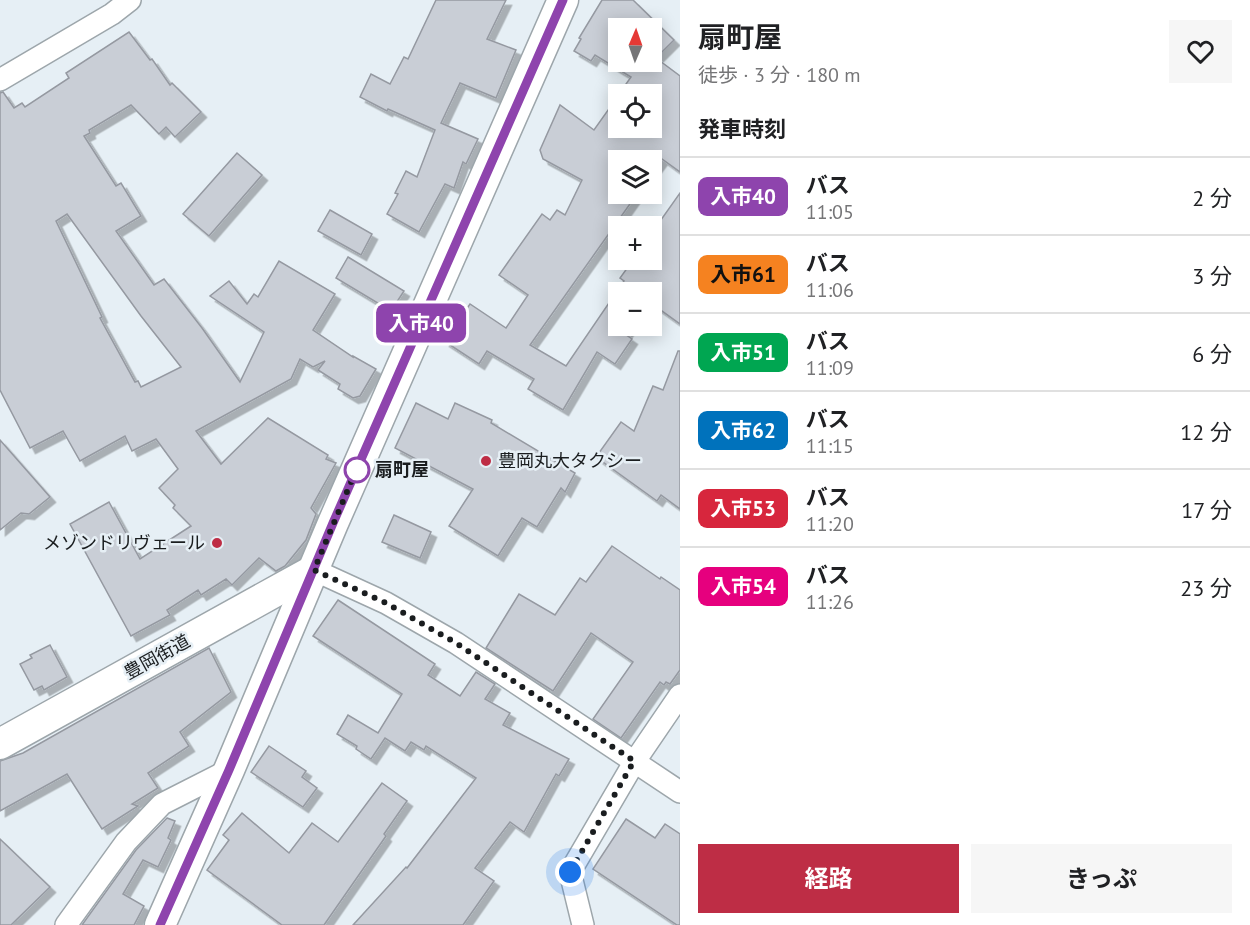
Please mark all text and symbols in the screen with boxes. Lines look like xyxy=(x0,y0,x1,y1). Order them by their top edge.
north arrow xyxy=(608,18,662,72)
map controls xyxy=(608,18,662,336)
text: 扇町屋 xyxy=(698,18,782,55)
button: heart xyxy=(1169,20,1232,83)
text: 徒歩 · 3 分 · 180 m xyxy=(698,62,861,88)
button: locate xyxy=(608,84,662,138)
text: 発車時刻 xyxy=(698,115,786,143)
button: layers xyxy=(608,150,662,204)
text: バス xyxy=(806,171,850,199)
text: 入市40 xyxy=(710,183,776,210)
text: 2 分 xyxy=(1192,184,1232,212)
text: 11:05 xyxy=(806,199,854,225)
button: + xyxy=(608,216,662,270)
text: バス xyxy=(806,249,850,277)
text: 入市61 xyxy=(710,261,776,288)
text: 3 分 xyxy=(1192,262,1232,290)
text: 11:06 xyxy=(806,277,854,303)
button: − xyxy=(608,282,662,336)
line badge: 入市40 xyxy=(379,304,463,342)
text: 入市40 xyxy=(388,310,454,337)
text: バス xyxy=(806,327,850,355)
text: 入市51 xyxy=(710,339,776,366)
text: 6 分 xyxy=(1192,340,1232,368)
text: 11:09 xyxy=(806,355,854,381)
text: バス xyxy=(806,405,850,433)
text: 入市62 xyxy=(710,417,776,444)
text: 12 分 xyxy=(1180,418,1232,446)
text: 11:15 xyxy=(806,433,854,459)
place label: 豊岡丸大タクシー xyxy=(498,449,642,472)
marker: 豊岡丸大タクシー xyxy=(479,454,493,468)
marker: 扇町屋 xyxy=(344,457,370,483)
place label: 扇町屋 xyxy=(375,458,429,481)
text: バス xyxy=(806,483,850,511)
text: 入市53 xyxy=(710,495,776,522)
text: 17 分 xyxy=(1181,496,1232,524)
text: 11:20 xyxy=(806,511,854,537)
place label: メゾンドリヴェール xyxy=(43,531,205,554)
marker: メゾンドリヴェール xyxy=(210,536,224,550)
text: バス xyxy=(806,561,850,589)
text: 入市54 xyxy=(710,573,776,600)
text: 23 分 xyxy=(1180,574,1232,602)
text: 11:26 xyxy=(806,589,854,615)
street label: 豊岡街道 xyxy=(120,629,194,684)
button: 経路 xyxy=(698,844,959,913)
button: きっぷ xyxy=(971,844,1232,913)
your location xyxy=(555,857,585,887)

